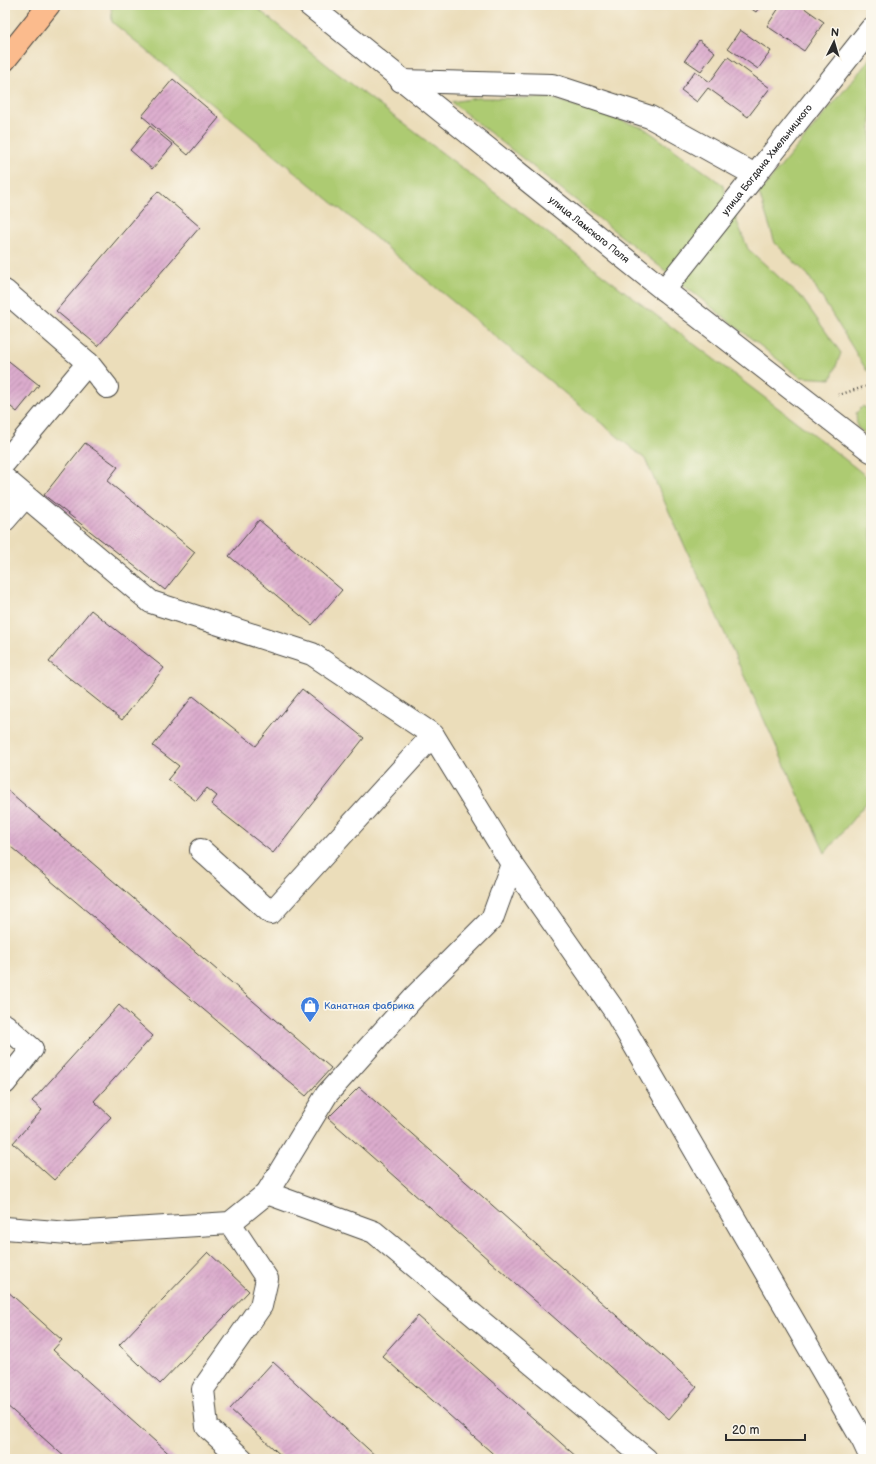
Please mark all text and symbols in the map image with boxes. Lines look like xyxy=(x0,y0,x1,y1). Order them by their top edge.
north arrow xyxy=(814,22,854,62)
text: N xyxy=(830,26,840,39)
street label: улица Богдана Хмельницкого xyxy=(720,102,815,218)
street label: улица Ламского Поля xyxy=(546,194,632,266)
shop icon: Канатная фабрика xyxy=(299,995,321,1023)
place label: Канатная фабрика xyxy=(324,1000,415,1012)
scale bar xyxy=(726,1416,805,1442)
text: 20 m xyxy=(732,1423,759,1438)

